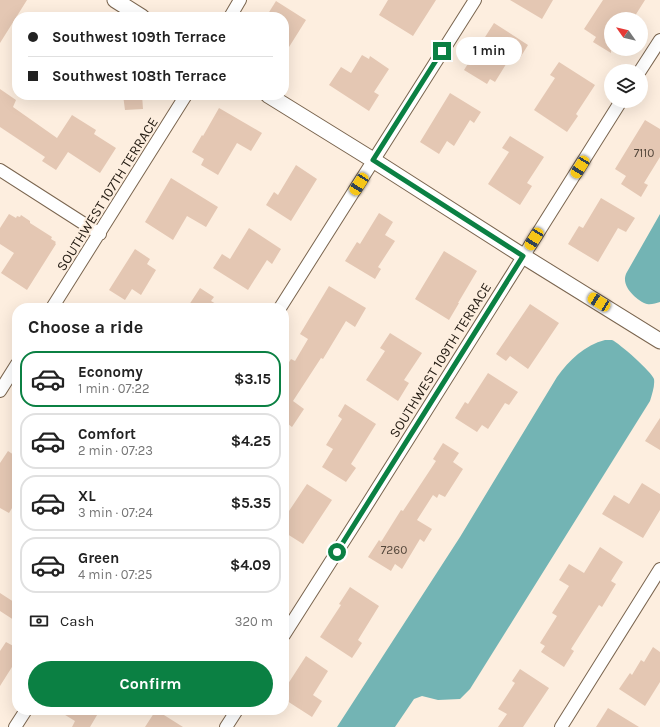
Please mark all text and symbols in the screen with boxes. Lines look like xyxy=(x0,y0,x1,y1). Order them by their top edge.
north arrow xyxy=(604,12,648,56)
map controls xyxy=(604,12,648,108)
text: Southwest 109th Terrace xyxy=(52,28,226,46)
callout: 1 min xyxy=(456,37,522,65)
route end xyxy=(433,42,451,60)
text: 1 min xyxy=(473,43,505,58)
button: layers xyxy=(604,64,648,108)
text: Southwest 108th Terrace xyxy=(52,67,226,85)
street label: SOUTHWEST 107TH TERRACE xyxy=(53,114,162,274)
house number: 7110 xyxy=(634,146,654,160)
car xyxy=(569,154,591,180)
car xyxy=(347,171,371,197)
car xyxy=(523,226,545,252)
street label: SOUTHWEST 109TH TERRACE xyxy=(386,280,495,441)
car xyxy=(586,291,612,313)
text: Choose a ride xyxy=(28,316,143,338)
icon: car xyxy=(30,361,66,397)
text: Economy xyxy=(78,363,143,381)
text: $3.15 xyxy=(234,370,271,388)
text: 1 min · 07:22 xyxy=(78,381,150,396)
icon: car xyxy=(30,423,66,459)
text: Comfort xyxy=(78,425,136,443)
text: $4.25 xyxy=(231,432,271,450)
text: 2 min · 07:23 xyxy=(78,443,153,458)
icon: car xyxy=(30,485,66,521)
text: XL xyxy=(78,487,96,505)
text: $5.35 xyxy=(231,494,271,512)
text: 3 min · 07:24 xyxy=(78,505,153,520)
route start xyxy=(328,543,346,561)
house number: 7260 xyxy=(381,543,407,557)
icon: car xyxy=(30,547,66,583)
text: Green xyxy=(78,549,119,567)
text: $4.09 xyxy=(230,556,271,574)
text: 4 min · 07:25 xyxy=(78,567,152,582)
icon: cash xyxy=(28,610,50,632)
text: Cash xyxy=(60,612,94,630)
text: 320 m xyxy=(235,614,273,629)
button: Confirm xyxy=(28,661,273,707)

